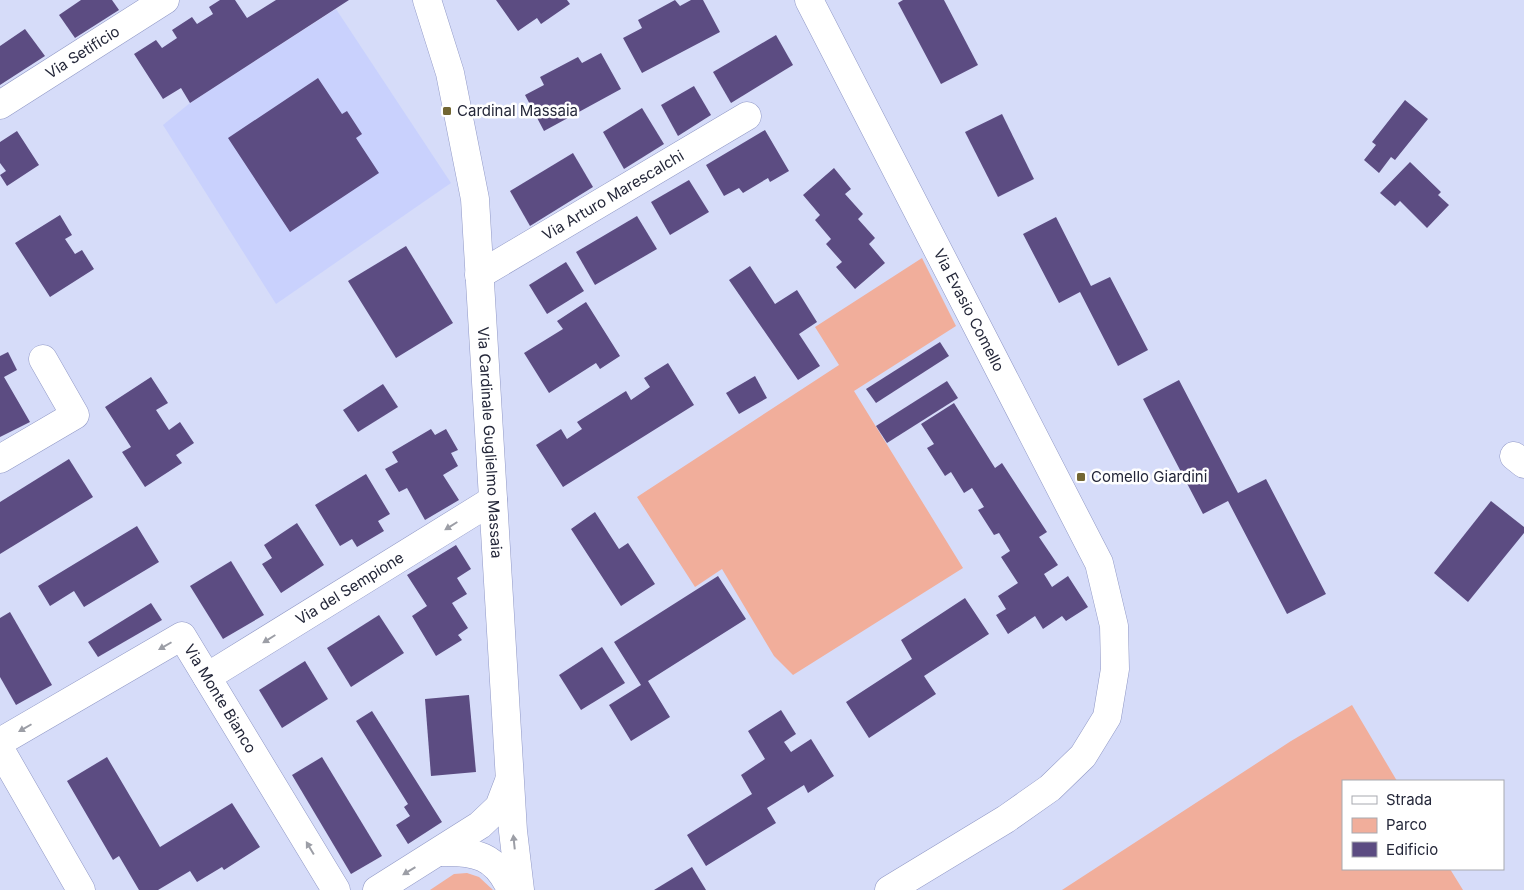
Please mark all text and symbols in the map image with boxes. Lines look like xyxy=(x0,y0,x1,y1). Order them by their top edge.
street label: Via Setificio xyxy=(42,21,123,83)
place label: Cardinal Massaia xyxy=(457,101,578,120)
marker: Cardinal Massaia xyxy=(441,105,453,117)
street label: Via Arturo Marescalchi xyxy=(539,146,687,244)
street label: Via Evasio Comello xyxy=(930,245,1009,375)
street label: Via Cardinale Guglielmo Massaia xyxy=(474,326,507,559)
place label: Comello Giardini xyxy=(1091,467,1207,486)
marker: Comello Giardini xyxy=(1075,471,1087,483)
one-way arrow xyxy=(445,521,458,530)
street label: Via del Sempione xyxy=(292,548,407,629)
one-way arrow xyxy=(262,634,275,643)
street label: Via Monte Bianco xyxy=(180,640,261,757)
one-way arrow xyxy=(158,641,172,650)
one-way arrow xyxy=(18,723,31,732)
legend xyxy=(1342,780,1504,870)
text: Strada xyxy=(1386,790,1432,809)
text: Parco xyxy=(1386,815,1427,834)
one-way arrow xyxy=(510,833,518,849)
text: Edificio xyxy=(1386,840,1438,859)
one-way arrow xyxy=(306,842,315,855)
one-way arrow xyxy=(402,866,415,875)

